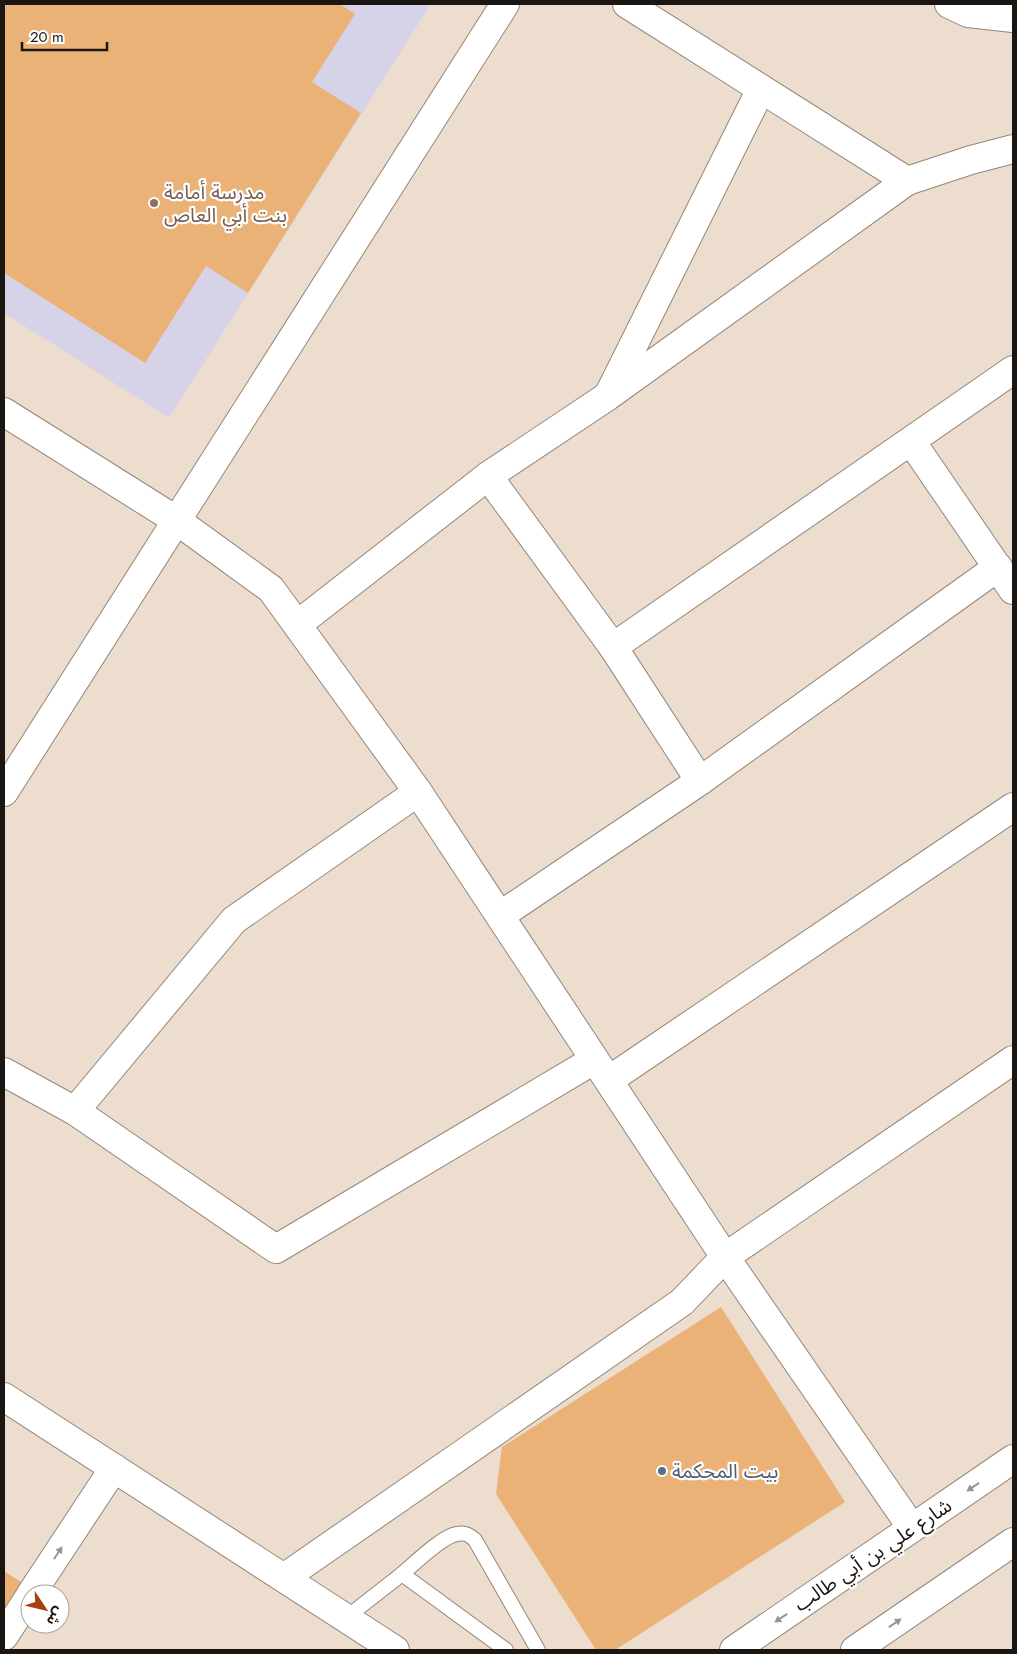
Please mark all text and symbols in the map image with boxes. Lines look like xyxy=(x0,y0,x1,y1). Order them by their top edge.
scale bar xyxy=(22,20,108,52)
text: 20 m xyxy=(30,26,64,48)
place label: مدرسة أمامة بنت أبي العاص xyxy=(164,178,287,230)
marker: مدرسة أمامة بنت أبي العاص xyxy=(148,197,160,209)
place label: بيت المحكمة xyxy=(672,1457,778,1486)
marker: بيت المحكمة xyxy=(656,1465,668,1477)
one-way arrow xyxy=(966,1482,980,1492)
street label: شارع علي بن أبي طالب xyxy=(788,1491,958,1619)
one-way arrow xyxy=(53,1547,63,1560)
north arrow xyxy=(20,1584,70,1634)
text: ش xyxy=(42,1603,69,1630)
one-way arrow xyxy=(774,1613,788,1623)
one-way arrow xyxy=(888,1618,902,1628)

